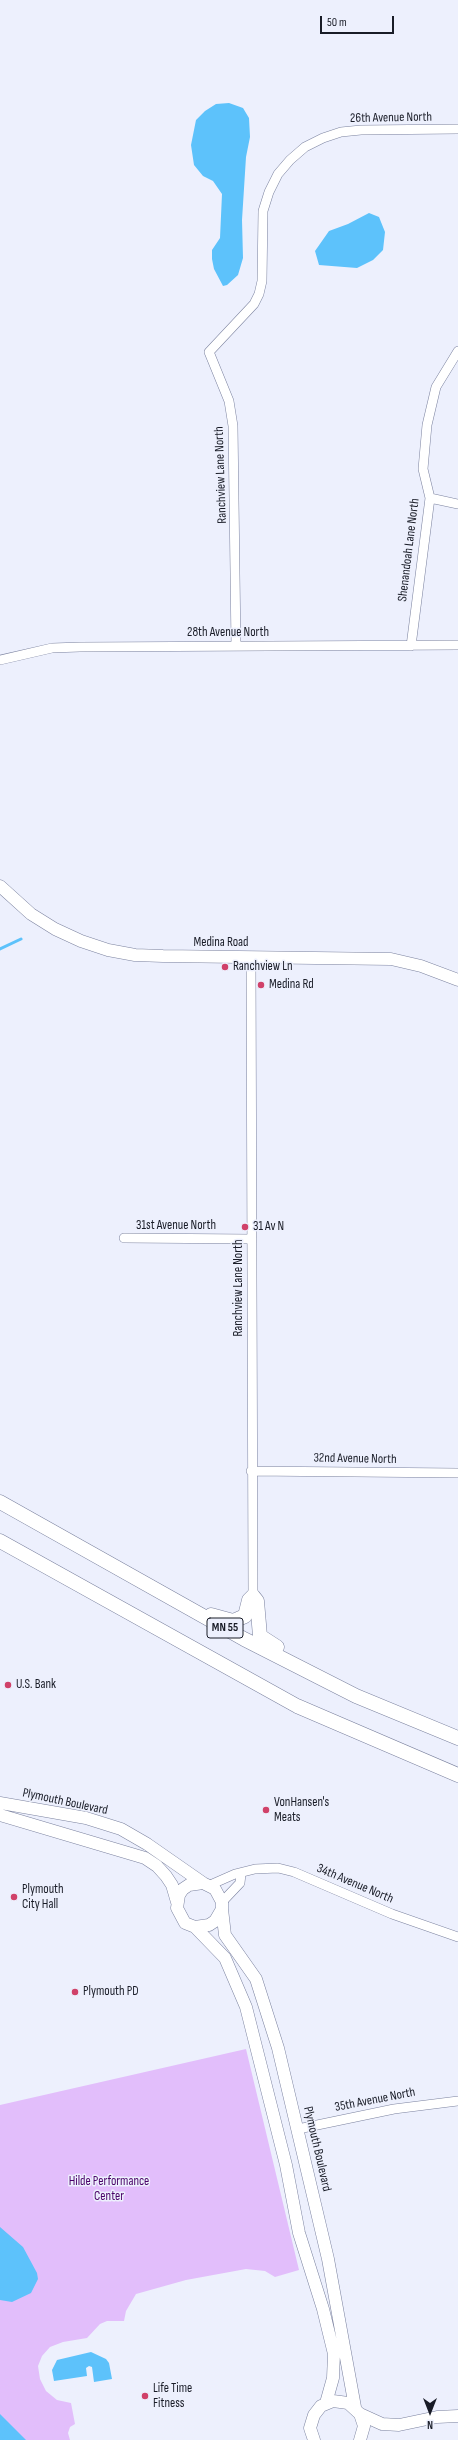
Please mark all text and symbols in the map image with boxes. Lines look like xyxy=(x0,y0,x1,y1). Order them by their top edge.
scale bar xyxy=(322,8,396,34)
text: 50 m xyxy=(327,15,347,30)
street label: 26th Avenue North xyxy=(350,109,432,127)
street label: Ranchview Lane North xyxy=(212,426,230,524)
street label: Shenandoah Lane North xyxy=(395,497,423,603)
street label: 28th Avenue North xyxy=(187,625,269,641)
street label: Medina Road xyxy=(193,935,249,951)
place label: Ranchview Ln xyxy=(233,959,293,975)
marker: Ranchview Ln xyxy=(220,962,230,972)
place label: Medina Rd xyxy=(269,977,314,993)
marker: Medina Rd xyxy=(256,980,266,990)
street label: 31st Avenue North xyxy=(136,1218,216,1234)
place label: 31 Av N xyxy=(253,1219,284,1235)
marker: 31 Av N xyxy=(240,1222,250,1232)
street label: Ranchview Lane North xyxy=(231,1239,247,1337)
street label: 32nd Avenue North xyxy=(313,1450,397,1468)
road number: MN 55 xyxy=(207,1618,243,1638)
place label: U.S. Bank xyxy=(16,1677,56,1693)
marker: U.S. Bank xyxy=(3,1680,13,1690)
street label: Plymouth Boulevard xyxy=(21,1785,109,1819)
place label: VonHansen's Meats xyxy=(274,1795,329,1826)
marker: VonHansen's Meats xyxy=(261,1805,271,1815)
street label: 34th Avenue North xyxy=(314,1861,396,1907)
place label: Plymouth City Hall xyxy=(22,1882,64,1913)
marker: Plymouth City Hall xyxy=(9,1892,19,1902)
place label: Plymouth PD xyxy=(83,1984,139,2000)
marker: Plymouth PD xyxy=(70,1987,80,1997)
street label: 35th Avenue North xyxy=(333,2085,417,2115)
street label: Plymouth Boulevard xyxy=(300,2105,334,2193)
park label: Hilde Performance Center xyxy=(69,2174,149,2205)
place label: Life Time Fitness xyxy=(153,2381,192,2412)
marker: Life Time Fitness xyxy=(140,2391,150,2401)
north arrow xyxy=(410,2392,450,2432)
text: N xyxy=(427,2418,433,2431)

